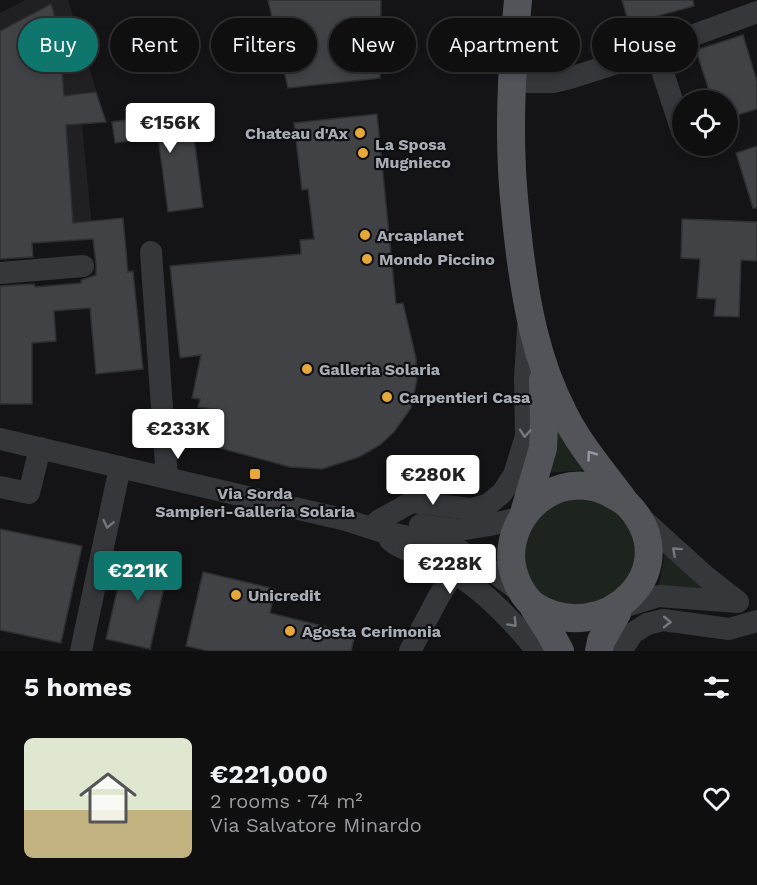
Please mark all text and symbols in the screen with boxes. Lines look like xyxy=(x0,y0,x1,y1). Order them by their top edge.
chip: Buy xyxy=(18,18,98,72)
chip: Rent xyxy=(110,18,199,72)
chip: Filters xyxy=(211,18,317,72)
chip: New xyxy=(329,18,416,72)
chip: Apartment xyxy=(428,18,580,72)
chip: House xyxy=(592,18,698,72)
map controls xyxy=(672,90,738,156)
button: locate xyxy=(672,90,738,156)
pin: €156K xyxy=(128,103,212,154)
text: €156K xyxy=(140,110,200,134)
place label: Chateau d'Ax xyxy=(245,124,349,143)
marker: Chateau d'Ax xyxy=(353,126,367,140)
place label: La Sposa Mugnieco xyxy=(375,135,451,172)
marker: La Sposa Mugnieco xyxy=(356,146,370,160)
place label: Arcaplanet xyxy=(377,226,464,245)
marker: Arcaplanet xyxy=(358,228,372,242)
place label: Mondo Piccino xyxy=(379,250,495,269)
marker: Mondo Piccino xyxy=(360,252,374,266)
place label: Galleria Solaria xyxy=(319,360,441,379)
marker: Galleria Solaria xyxy=(300,362,314,376)
place label: Carpentieri Casa xyxy=(399,388,531,407)
marker: Carpentieri Casa xyxy=(380,390,394,404)
pin: €233K xyxy=(136,409,220,460)
text: €233K xyxy=(146,416,210,440)
one-way arrow xyxy=(519,428,532,437)
one-way arrow xyxy=(587,451,598,462)
pin: €280K xyxy=(391,455,475,506)
text: €280K xyxy=(400,462,466,486)
marker: Via Sorda Sampieri-Galleria Solaria xyxy=(248,467,262,481)
place label: Via Sorda Sampieri-Galleria Solaria xyxy=(155,484,356,521)
one-way arrow xyxy=(102,519,115,529)
pin: €228K xyxy=(408,544,492,595)
one-way arrow xyxy=(672,547,683,558)
pin: €221K xyxy=(96,551,180,602)
text: €228K xyxy=(418,551,482,575)
text: €221K xyxy=(108,558,168,582)
place label: Unicredit xyxy=(248,586,321,605)
marker: Unicredit xyxy=(229,588,243,602)
one-way arrow xyxy=(506,616,517,627)
one-way arrow xyxy=(662,616,671,628)
place label: Agosta Cerimonia xyxy=(302,622,442,641)
marker: Agosta Cerimonia xyxy=(283,624,297,638)
icon: filters xyxy=(700,671,733,704)
text: 5 homes xyxy=(24,672,132,702)
text: €221,000 xyxy=(210,759,328,789)
icon: home xyxy=(72,762,144,834)
icon: heart xyxy=(700,782,733,815)
text: 2 rooms · 74 m² xyxy=(210,789,363,813)
text: Via Salvatore Minardo xyxy=(210,813,422,837)

